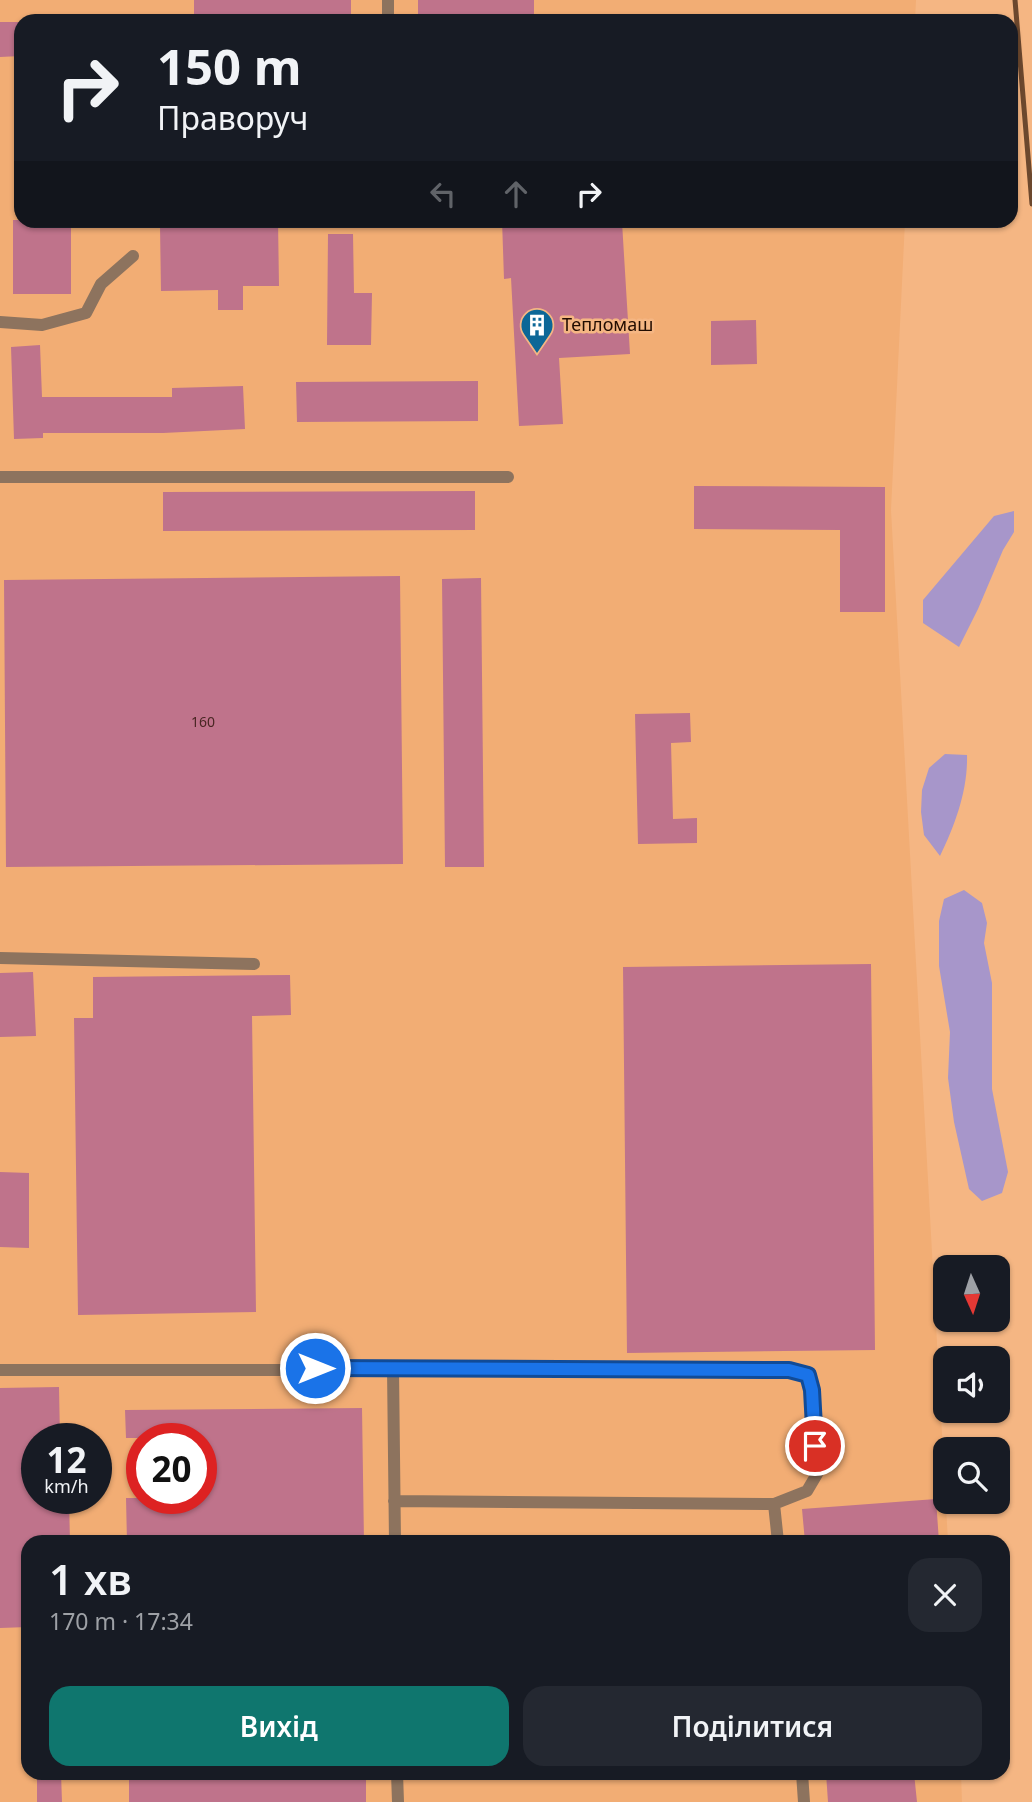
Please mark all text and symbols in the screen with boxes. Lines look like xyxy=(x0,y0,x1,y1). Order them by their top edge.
text: 150 m xyxy=(157,33,302,99)
icon: right xyxy=(42,42,133,133)
text: Праворуч xyxy=(157,96,308,139)
icon: left xyxy=(424,175,462,213)
icon: ahead xyxy=(497,175,535,213)
icon: right xyxy=(570,175,608,213)
building icon: Тепломаш xyxy=(518,306,556,355)
place label: Тепломаш xyxy=(562,312,653,336)
house number: 160 xyxy=(191,712,215,731)
north arrow xyxy=(933,1255,1010,1332)
map controls xyxy=(933,1255,1010,1514)
position arrow xyxy=(278,1331,352,1405)
button: sound xyxy=(933,1346,1010,1423)
pin xyxy=(785,1416,845,1476)
speed limit sign: 20 xyxy=(126,1423,217,1514)
icon: arrive xyxy=(796,1427,834,1465)
text: 12 xyxy=(46,1436,87,1483)
button: search xyxy=(933,1437,1010,1514)
text: km/h xyxy=(44,1474,89,1498)
text: 1 хв xyxy=(49,1550,132,1607)
button: close xyxy=(908,1558,982,1632)
text: 170 m · 17:34 xyxy=(49,1605,193,1637)
button: Вихід xyxy=(49,1686,509,1766)
button: Поділитися xyxy=(523,1686,982,1766)

